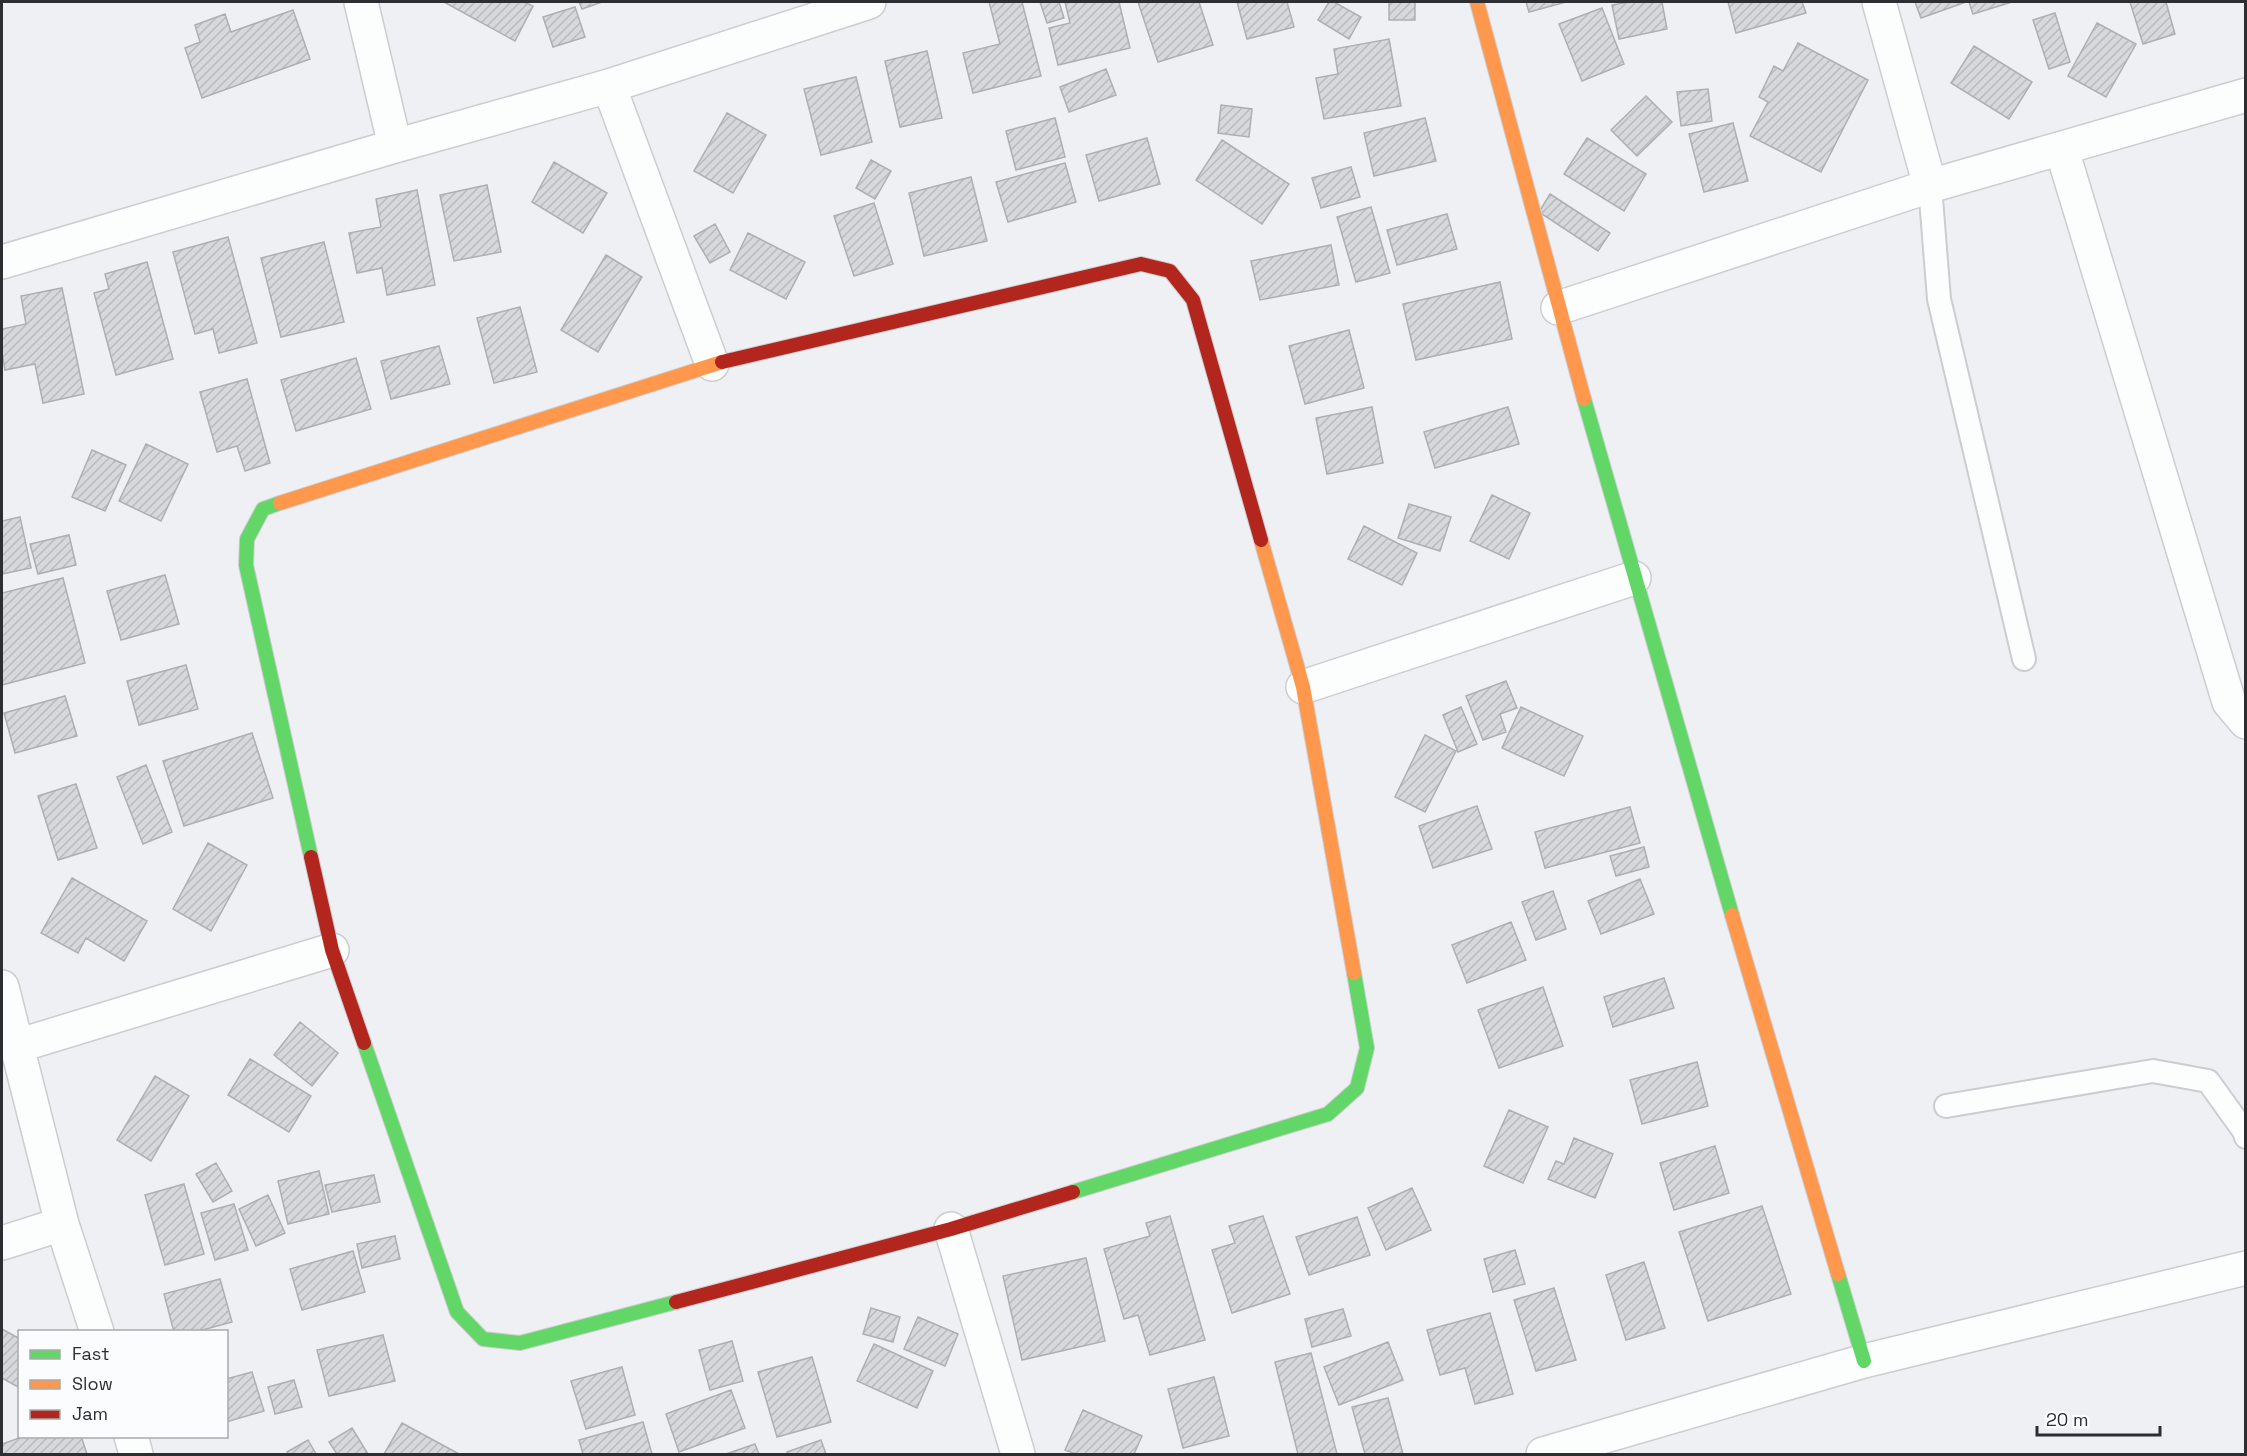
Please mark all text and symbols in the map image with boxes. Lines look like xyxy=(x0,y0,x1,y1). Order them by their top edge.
legend xyxy=(18,1330,228,1438)
text: Fast xyxy=(72,1342,109,1365)
text: Slow xyxy=(72,1372,113,1395)
scale bar xyxy=(2037,1399,2160,1437)
text: Jam xyxy=(72,1402,108,1425)
text: 20 m xyxy=(2046,1408,2089,1431)

